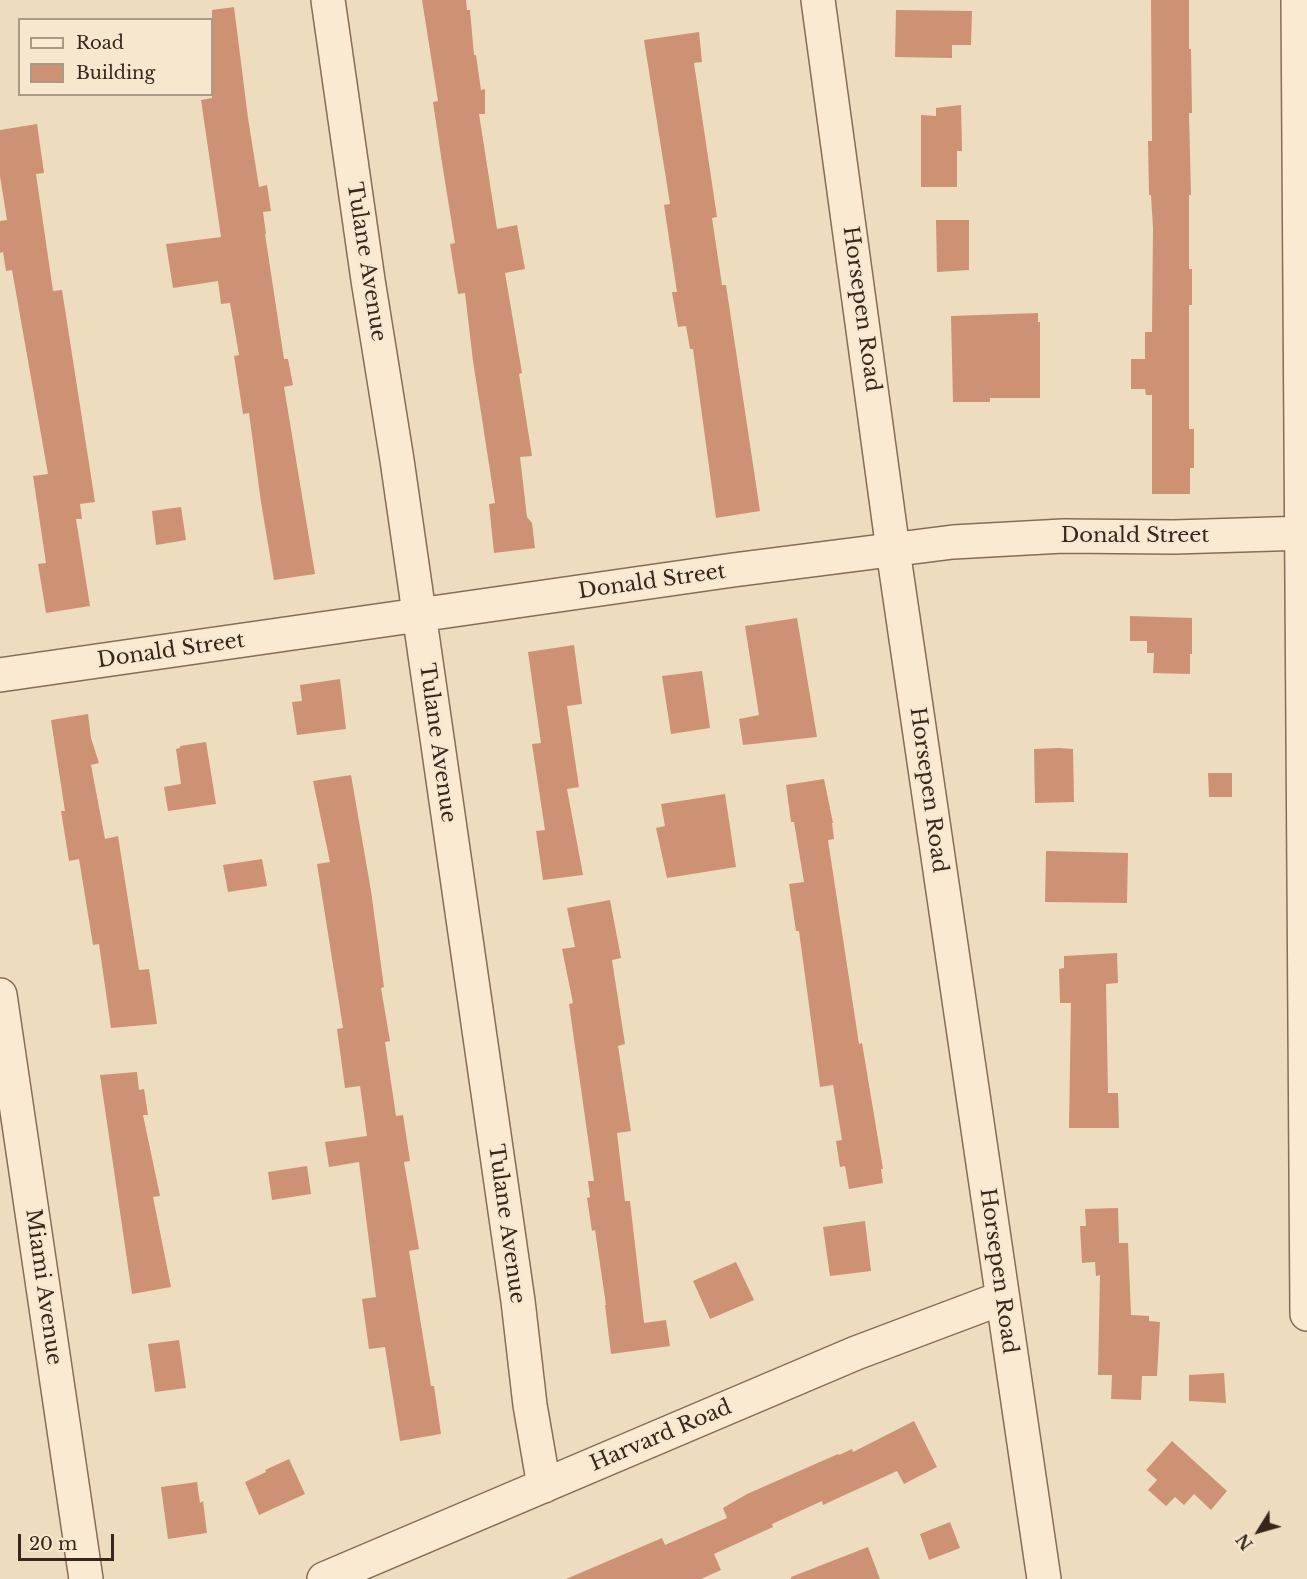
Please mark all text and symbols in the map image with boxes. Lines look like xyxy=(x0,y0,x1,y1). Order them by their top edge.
legend xyxy=(18,18,213,96)
text: Road xyxy=(76,32,124,54)
text: Building xyxy=(76,62,155,84)
street label: Tulane Avenue xyxy=(341,181,391,343)
street label: Horsepen Road xyxy=(837,225,885,393)
street label: Donald Street xyxy=(1061,523,1209,549)
street label: Donald Street xyxy=(577,559,727,605)
street label: Donald Street xyxy=(96,628,246,674)
street label: Tulane Avenue xyxy=(413,662,461,824)
street label: Horsepen Road xyxy=(904,706,952,874)
street label: Tulane Avenue xyxy=(482,1143,530,1305)
street label: Horsepen Road xyxy=(974,1187,1022,1355)
street label: Miami Avenue xyxy=(20,1207,66,1367)
street label: Harvard Road xyxy=(586,1395,736,1477)
north arrow xyxy=(1229,1501,1289,1561)
scale bar xyxy=(21,1522,117,1560)
text: N xyxy=(1232,1530,1257,1554)
text: 20 m xyxy=(29,1533,77,1555)

